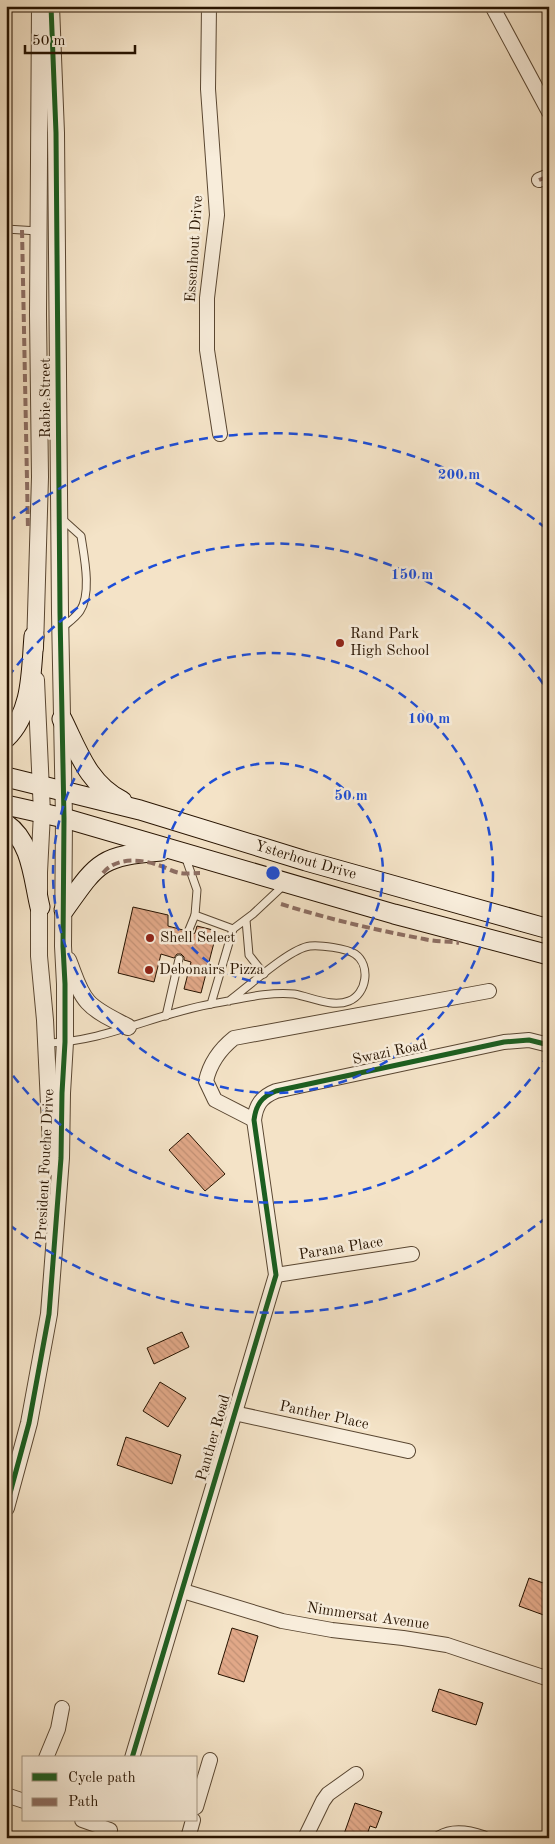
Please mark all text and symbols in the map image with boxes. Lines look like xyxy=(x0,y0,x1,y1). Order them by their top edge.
scale bar xyxy=(25,22,135,54)
text: 50 m xyxy=(32,34,66,49)
street label: Essenhout Drive xyxy=(184,195,206,303)
street label: Rabie Street xyxy=(39,358,54,438)
text: 200 m xyxy=(438,468,480,483)
text: 150 m xyxy=(391,568,433,583)
place label: Rand Park High School xyxy=(350,627,429,659)
marker: Rand Park High School xyxy=(334,637,346,649)
text: 100 m xyxy=(408,712,450,727)
text: 50 m xyxy=(334,789,368,804)
street label: Ysterhout Drive xyxy=(253,838,358,882)
centre of rings xyxy=(264,864,282,882)
place label: Shell Select xyxy=(160,931,236,946)
marker: Shell Select xyxy=(144,932,156,944)
place label: Debonairs Pizza xyxy=(159,963,265,978)
marker: Debonairs Pizza xyxy=(143,964,155,976)
street label: Swazi Road xyxy=(351,1038,429,1068)
street label: President Fouche Drive xyxy=(35,1088,57,1242)
street label: Parana Place xyxy=(298,1235,384,1263)
street label: Panther Road xyxy=(195,1393,234,1483)
street label: Panther Place xyxy=(278,1399,370,1433)
street label: Nimmersat Avenue xyxy=(306,1601,430,1633)
legend xyxy=(22,1756,198,1822)
text: Cycle path xyxy=(68,1771,136,1786)
text: Path xyxy=(68,1795,98,1810)

